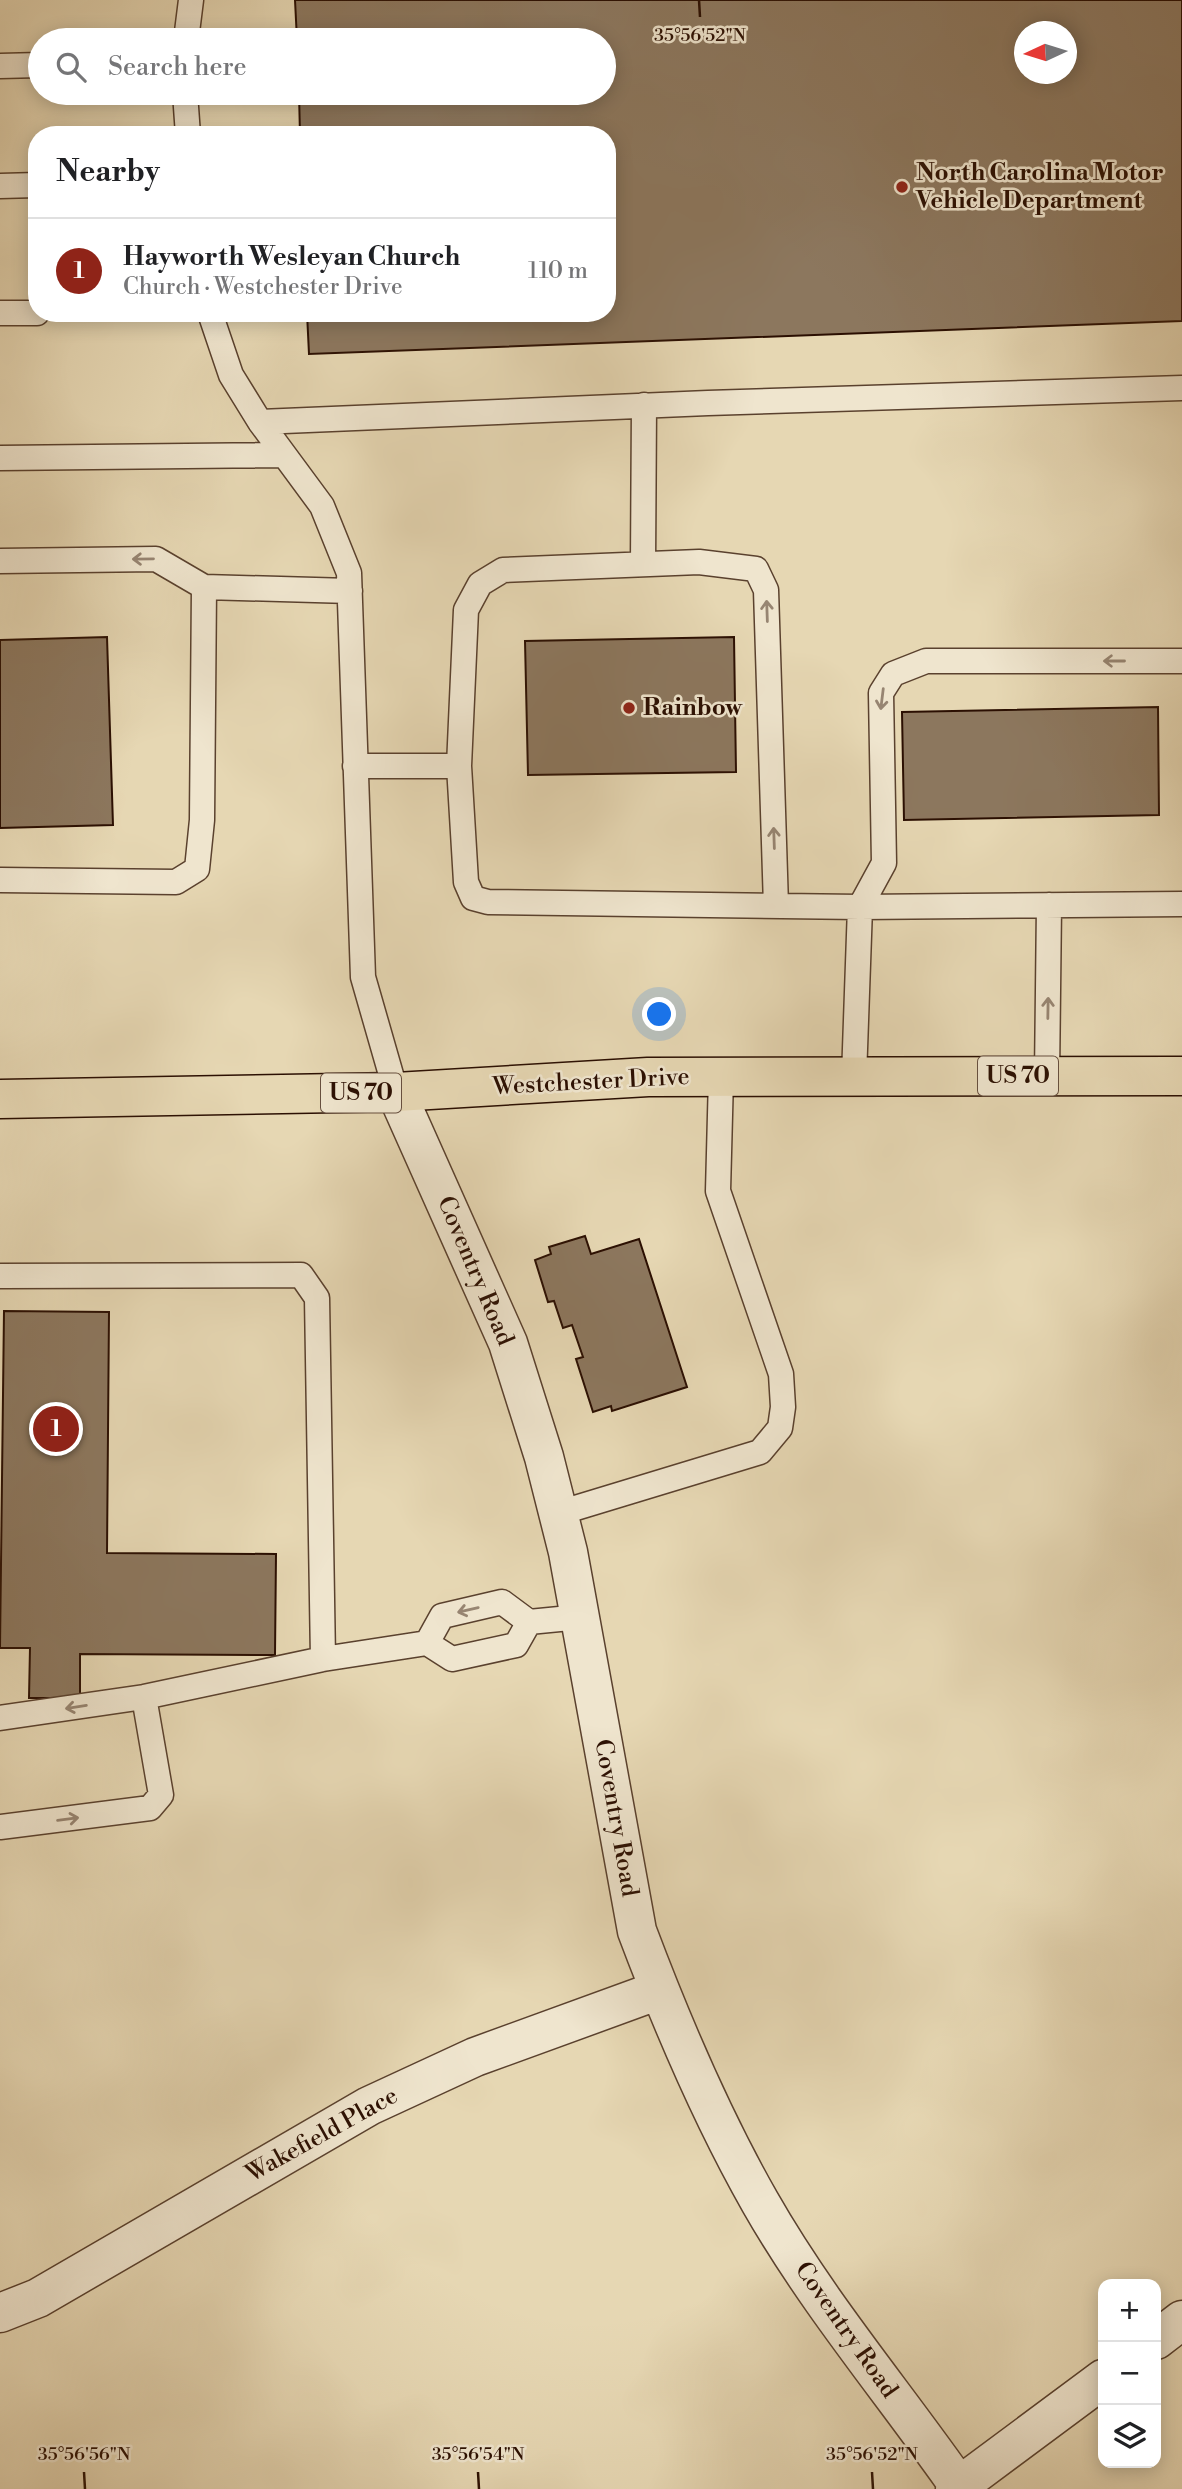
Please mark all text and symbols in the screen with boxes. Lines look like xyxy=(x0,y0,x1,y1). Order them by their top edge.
north arrow xyxy=(1014,21,1077,84)
text: 35°56'52"N xyxy=(654,24,747,47)
search box xyxy=(28,28,616,105)
icon: search xyxy=(52,48,90,86)
text: Search here xyxy=(108,51,247,83)
text: Nearby xyxy=(56,153,160,191)
place label: North Carolina Motor Vehicle Department xyxy=(915,158,1164,216)
marker: North Carolina Motor Vehicle Department xyxy=(894,179,910,195)
text: Hayworth Wesleyan Church xyxy=(123,241,460,273)
text: 1 xyxy=(73,257,85,285)
text: 110 m xyxy=(528,257,588,285)
text: Church · Westchester Drive xyxy=(123,273,403,301)
one-way arrow xyxy=(132,552,155,566)
one-way arrow xyxy=(760,599,774,622)
one-way arrow xyxy=(1103,654,1126,668)
one-way arrow xyxy=(876,688,889,710)
place label: Rainbow xyxy=(643,693,743,723)
marker: Rainbow xyxy=(621,700,637,716)
one-way arrow xyxy=(767,827,780,850)
your location xyxy=(642,997,676,1031)
one-way arrow xyxy=(1041,997,1055,1020)
road number: US 70 xyxy=(978,1056,1058,1096)
street label: Westchester Drive xyxy=(491,1062,690,1102)
road number: US 70 xyxy=(321,1074,401,1112)
street label: Coventry Road xyxy=(430,1192,520,1351)
pin: 1 xyxy=(33,1403,79,1455)
one-way arrow xyxy=(457,1604,480,1617)
one-way arrow xyxy=(66,1701,88,1714)
street label: Coventry Road xyxy=(587,1737,645,1899)
one-way arrow xyxy=(56,1812,79,1825)
street label: Wakefield Place xyxy=(240,2081,403,2190)
street label: Coventry Road xyxy=(788,2256,904,2404)
map controls xyxy=(1098,2279,1161,2468)
button: + xyxy=(1098,2279,1161,2342)
button: − xyxy=(1098,2342,1161,2405)
button: layers xyxy=(1098,2405,1161,2468)
text: 35°56'56"N xyxy=(38,2443,131,2466)
text: 35°56'54"N xyxy=(432,2443,525,2466)
text: 35°56'52"N xyxy=(826,2443,919,2466)

